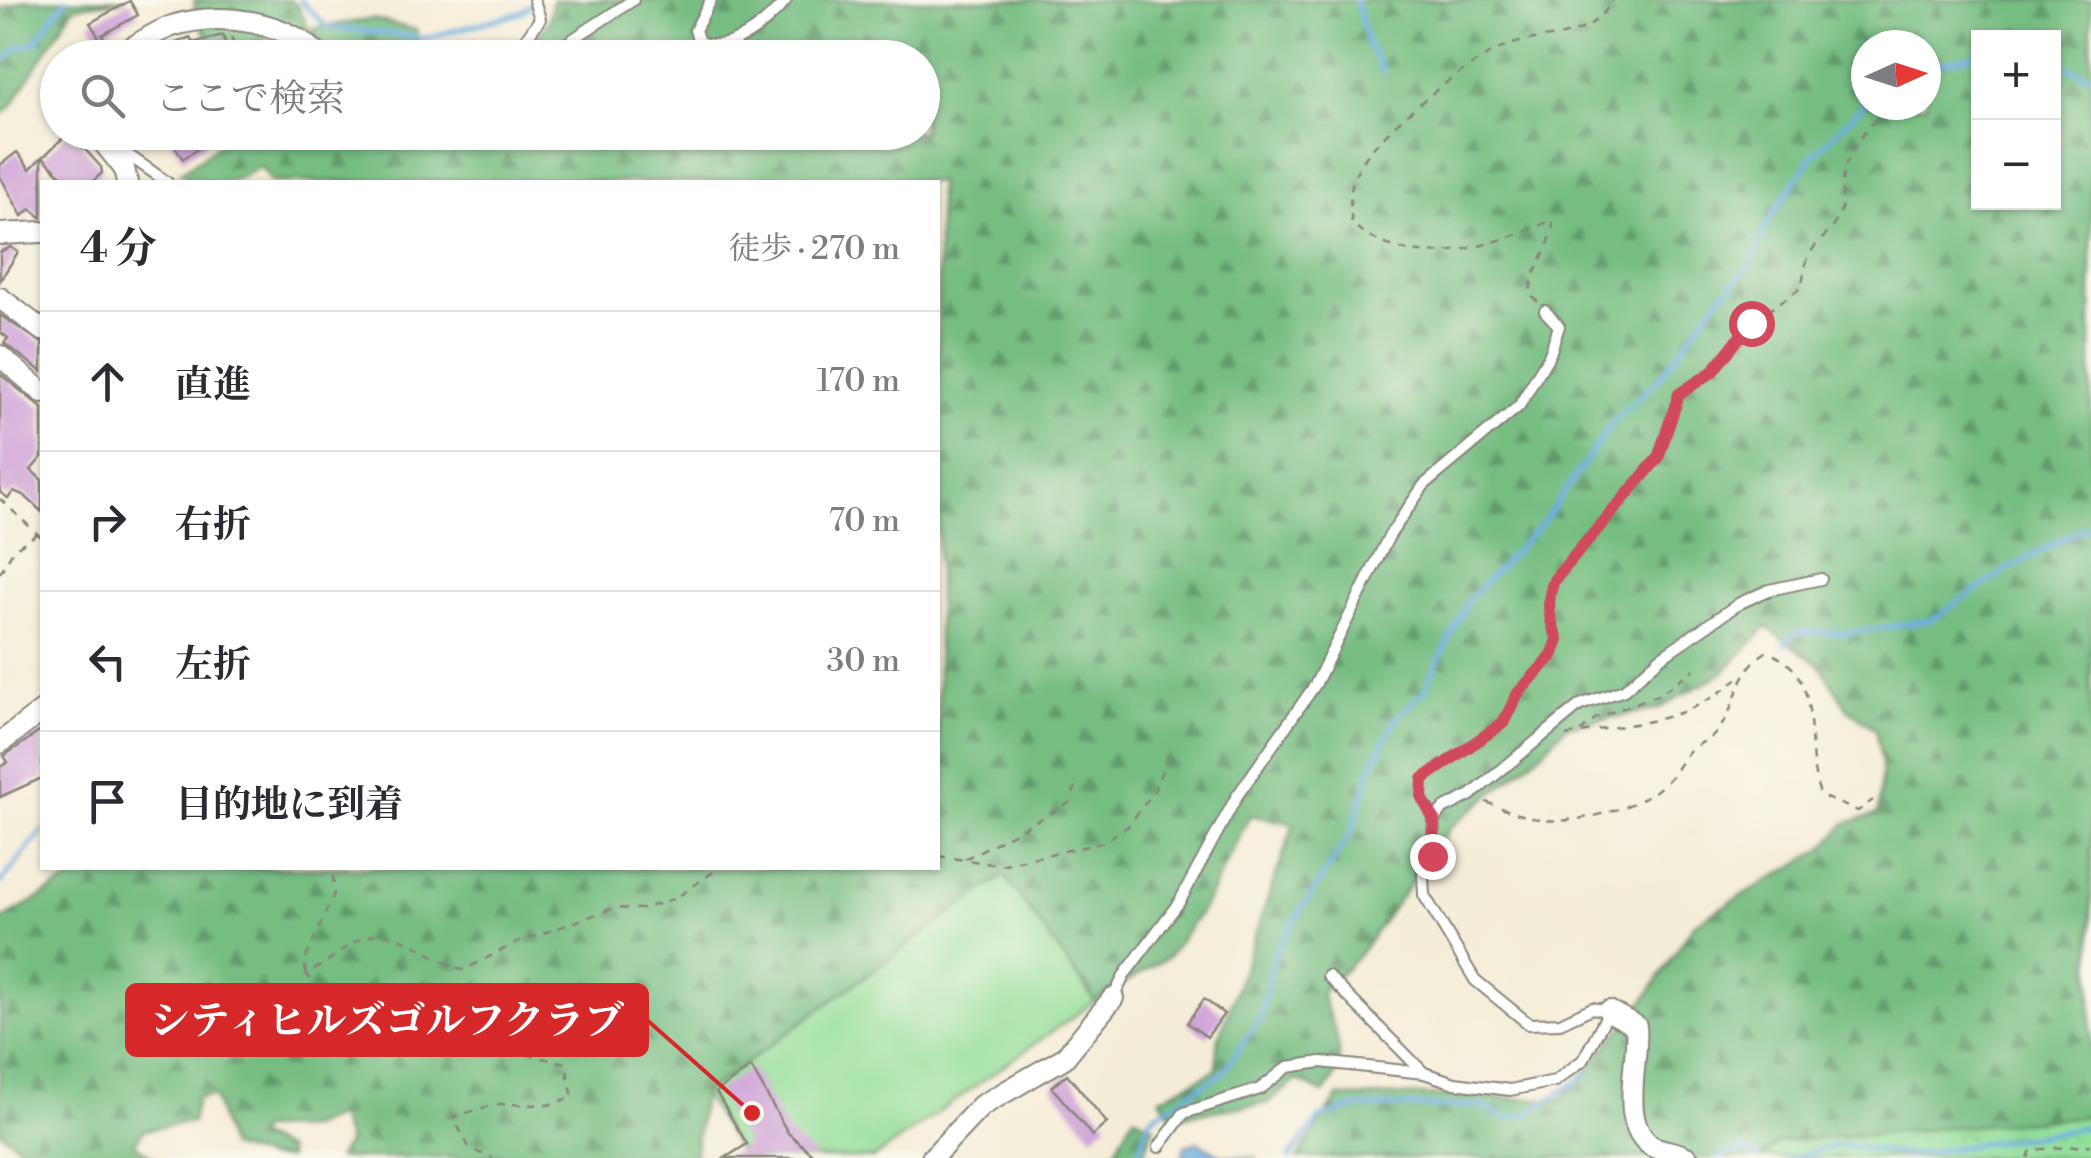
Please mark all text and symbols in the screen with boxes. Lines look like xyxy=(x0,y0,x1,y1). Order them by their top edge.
north arrow xyxy=(1851,30,1941,120)
map controls xyxy=(1971,30,2061,210)
button: + xyxy=(1971,30,2061,120)
search box xyxy=(40,40,940,150)
icon: search xyxy=(75,68,130,123)
text: ここで検索 xyxy=(155,76,345,123)
button: − xyxy=(1971,120,2061,210)
text: 4 分 xyxy=(80,223,157,276)
text: 徒歩 · 270 m xyxy=(728,229,900,269)
route start xyxy=(1729,301,1775,347)
icon: ahead xyxy=(80,354,135,409)
text: 170 m xyxy=(817,361,900,401)
text: 直進 xyxy=(175,362,251,409)
icon: right xyxy=(80,494,135,549)
text: 70 m xyxy=(829,501,900,541)
text: 右折 xyxy=(175,502,251,549)
icon: left xyxy=(80,634,135,689)
text: 30 m xyxy=(826,641,900,681)
text: 左折 xyxy=(175,642,251,689)
icon: arrive xyxy=(80,774,135,829)
text: 目的地に到着 xyxy=(175,782,403,829)
route end xyxy=(1410,834,1456,880)
callout: シティヒルズゴルフクラブ xyxy=(127,985,647,1055)
text: シティヒルズゴルフクラブ xyxy=(150,997,624,1047)

